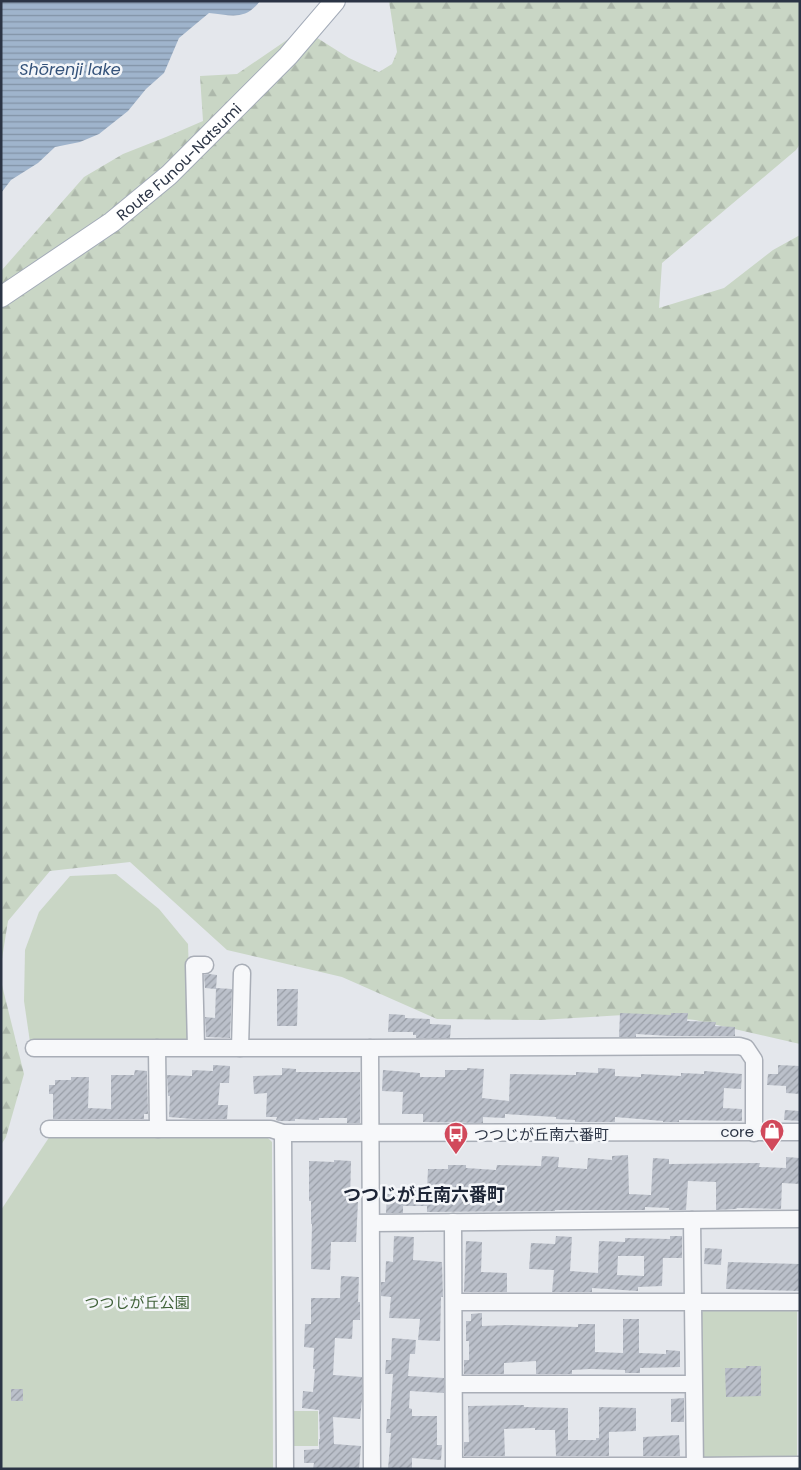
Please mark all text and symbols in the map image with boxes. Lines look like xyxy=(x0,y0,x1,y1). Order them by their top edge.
water label: Shōrenji lake xyxy=(19,58,121,81)
street label: Route Funou-Natsumi xyxy=(111,98,246,225)
shop icon: core xyxy=(759,1118,785,1152)
bus stop icon: つつじが丘南六番町 xyxy=(443,1121,469,1155)
place label: core xyxy=(720,1121,754,1142)
place label: つつじが丘南六番町 xyxy=(474,1124,609,1145)
district label: つつじが丘南六番町 xyxy=(343,1182,505,1207)
park label: つつじが丘公園 xyxy=(84,1292,190,1313)

